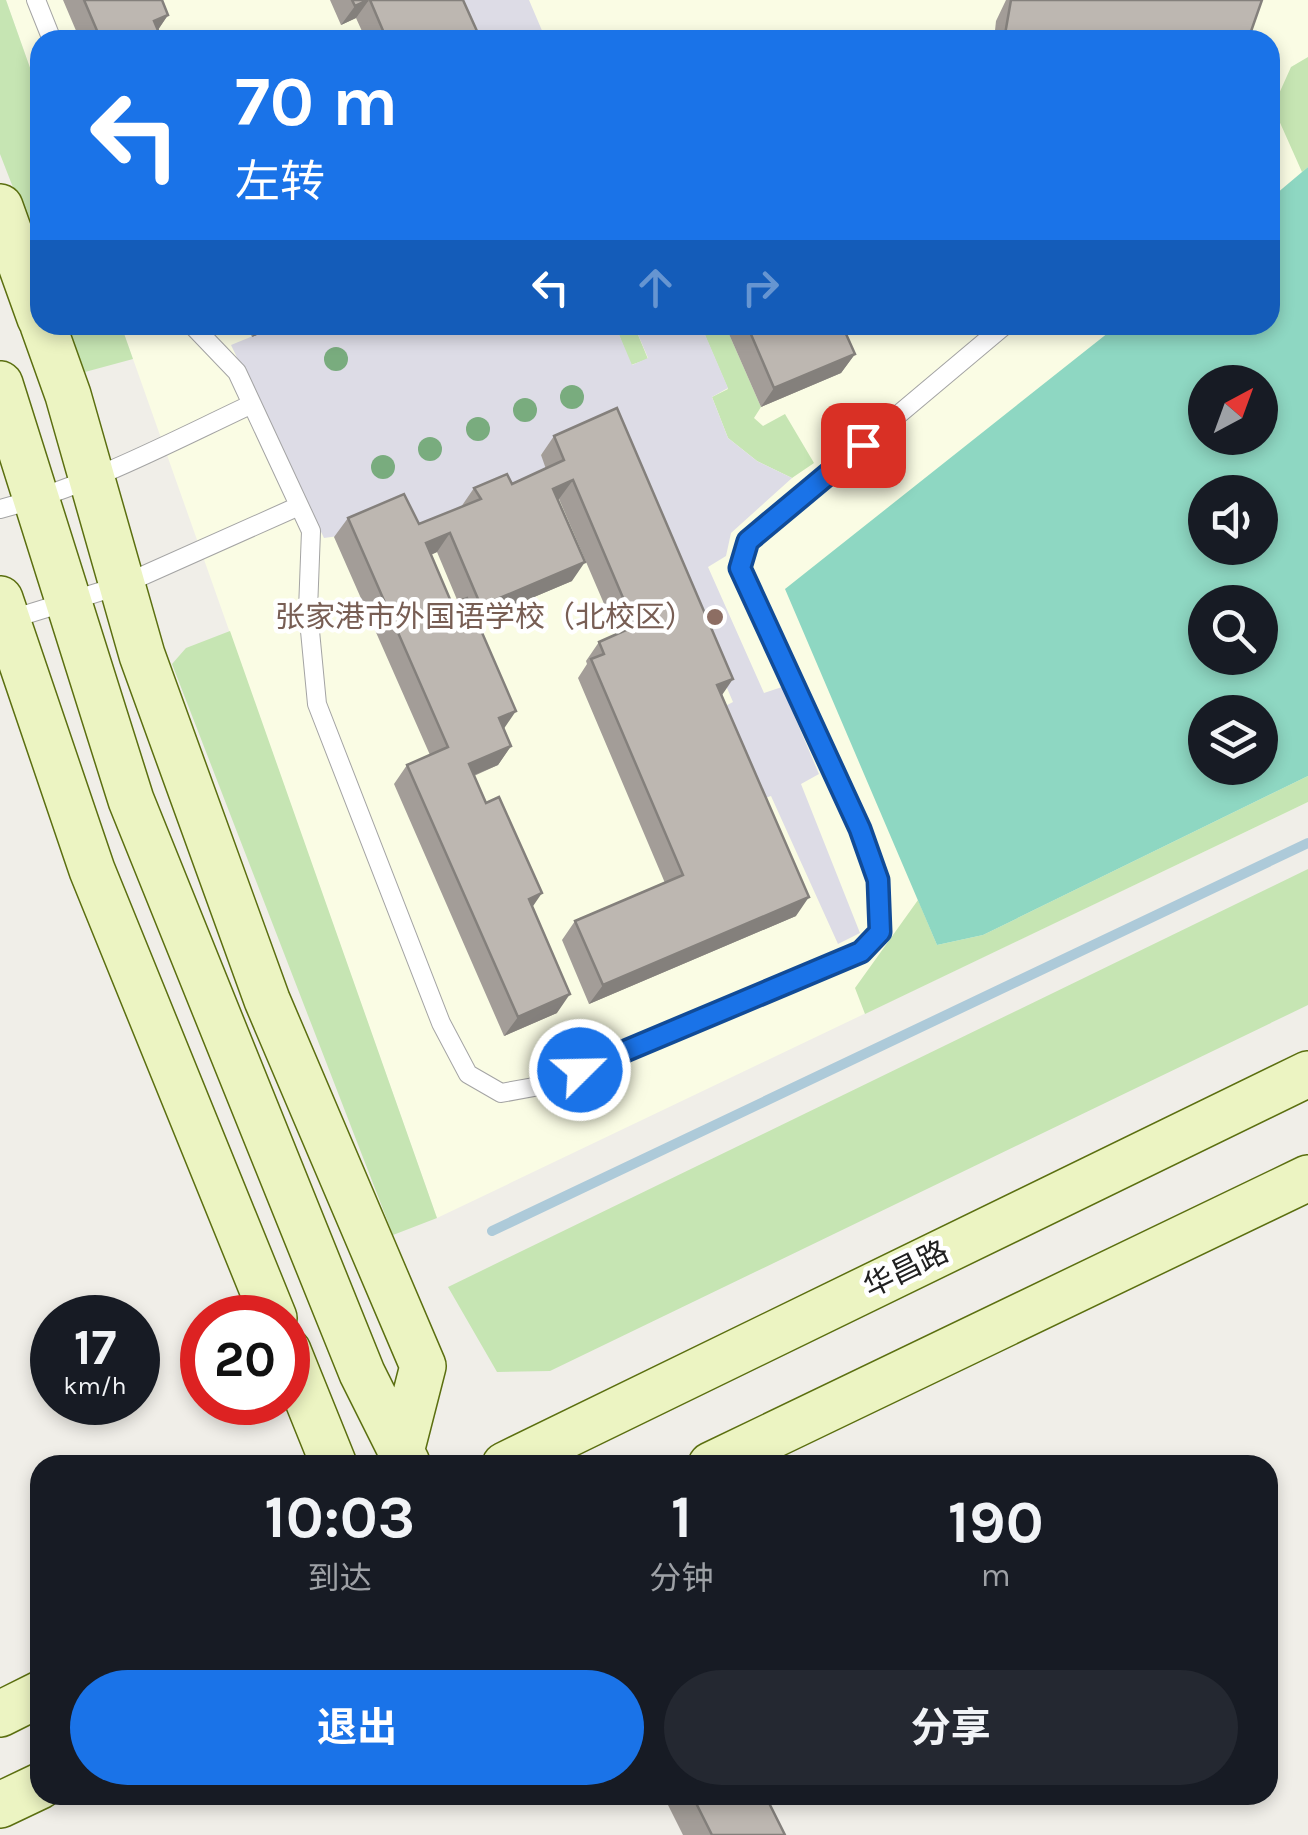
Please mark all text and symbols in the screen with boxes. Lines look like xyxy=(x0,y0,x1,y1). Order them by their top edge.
text: 70 m xyxy=(235,61,398,143)
icon: left xyxy=(70,70,200,200)
text: 左转 xyxy=(235,156,325,208)
icon: left xyxy=(523,260,578,315)
icon: ahead xyxy=(628,260,683,315)
icon: right xyxy=(733,260,788,315)
north arrow xyxy=(1188,365,1278,455)
map controls xyxy=(1188,365,1278,785)
pin xyxy=(821,403,906,488)
icon: arrive xyxy=(836,418,891,473)
button: sound xyxy=(1188,475,1278,565)
button: search xyxy=(1188,585,1278,675)
place label: 张家港市外国语学校（北校区） xyxy=(275,599,695,635)
marker: 张家港市外国语学校（北校区） xyxy=(704,606,726,628)
button: layers xyxy=(1188,695,1278,785)
position arrow xyxy=(528,1018,632,1122)
street label: 华昌路 xyxy=(858,1233,954,1305)
speed limit sign: 20 xyxy=(180,1295,310,1425)
text: 17 xyxy=(74,1318,116,1377)
text: km/h xyxy=(63,1371,127,1400)
text: 10:03 xyxy=(264,1482,415,1552)
text: 1 xyxy=(671,1482,692,1552)
text: 190 xyxy=(948,1487,1044,1557)
text: m xyxy=(981,1557,1011,1594)
text: 到达 xyxy=(308,1560,372,1597)
text: 分钟 xyxy=(649,1560,713,1597)
button: 退出 xyxy=(70,1670,644,1785)
button: 分享 xyxy=(664,1670,1238,1785)

